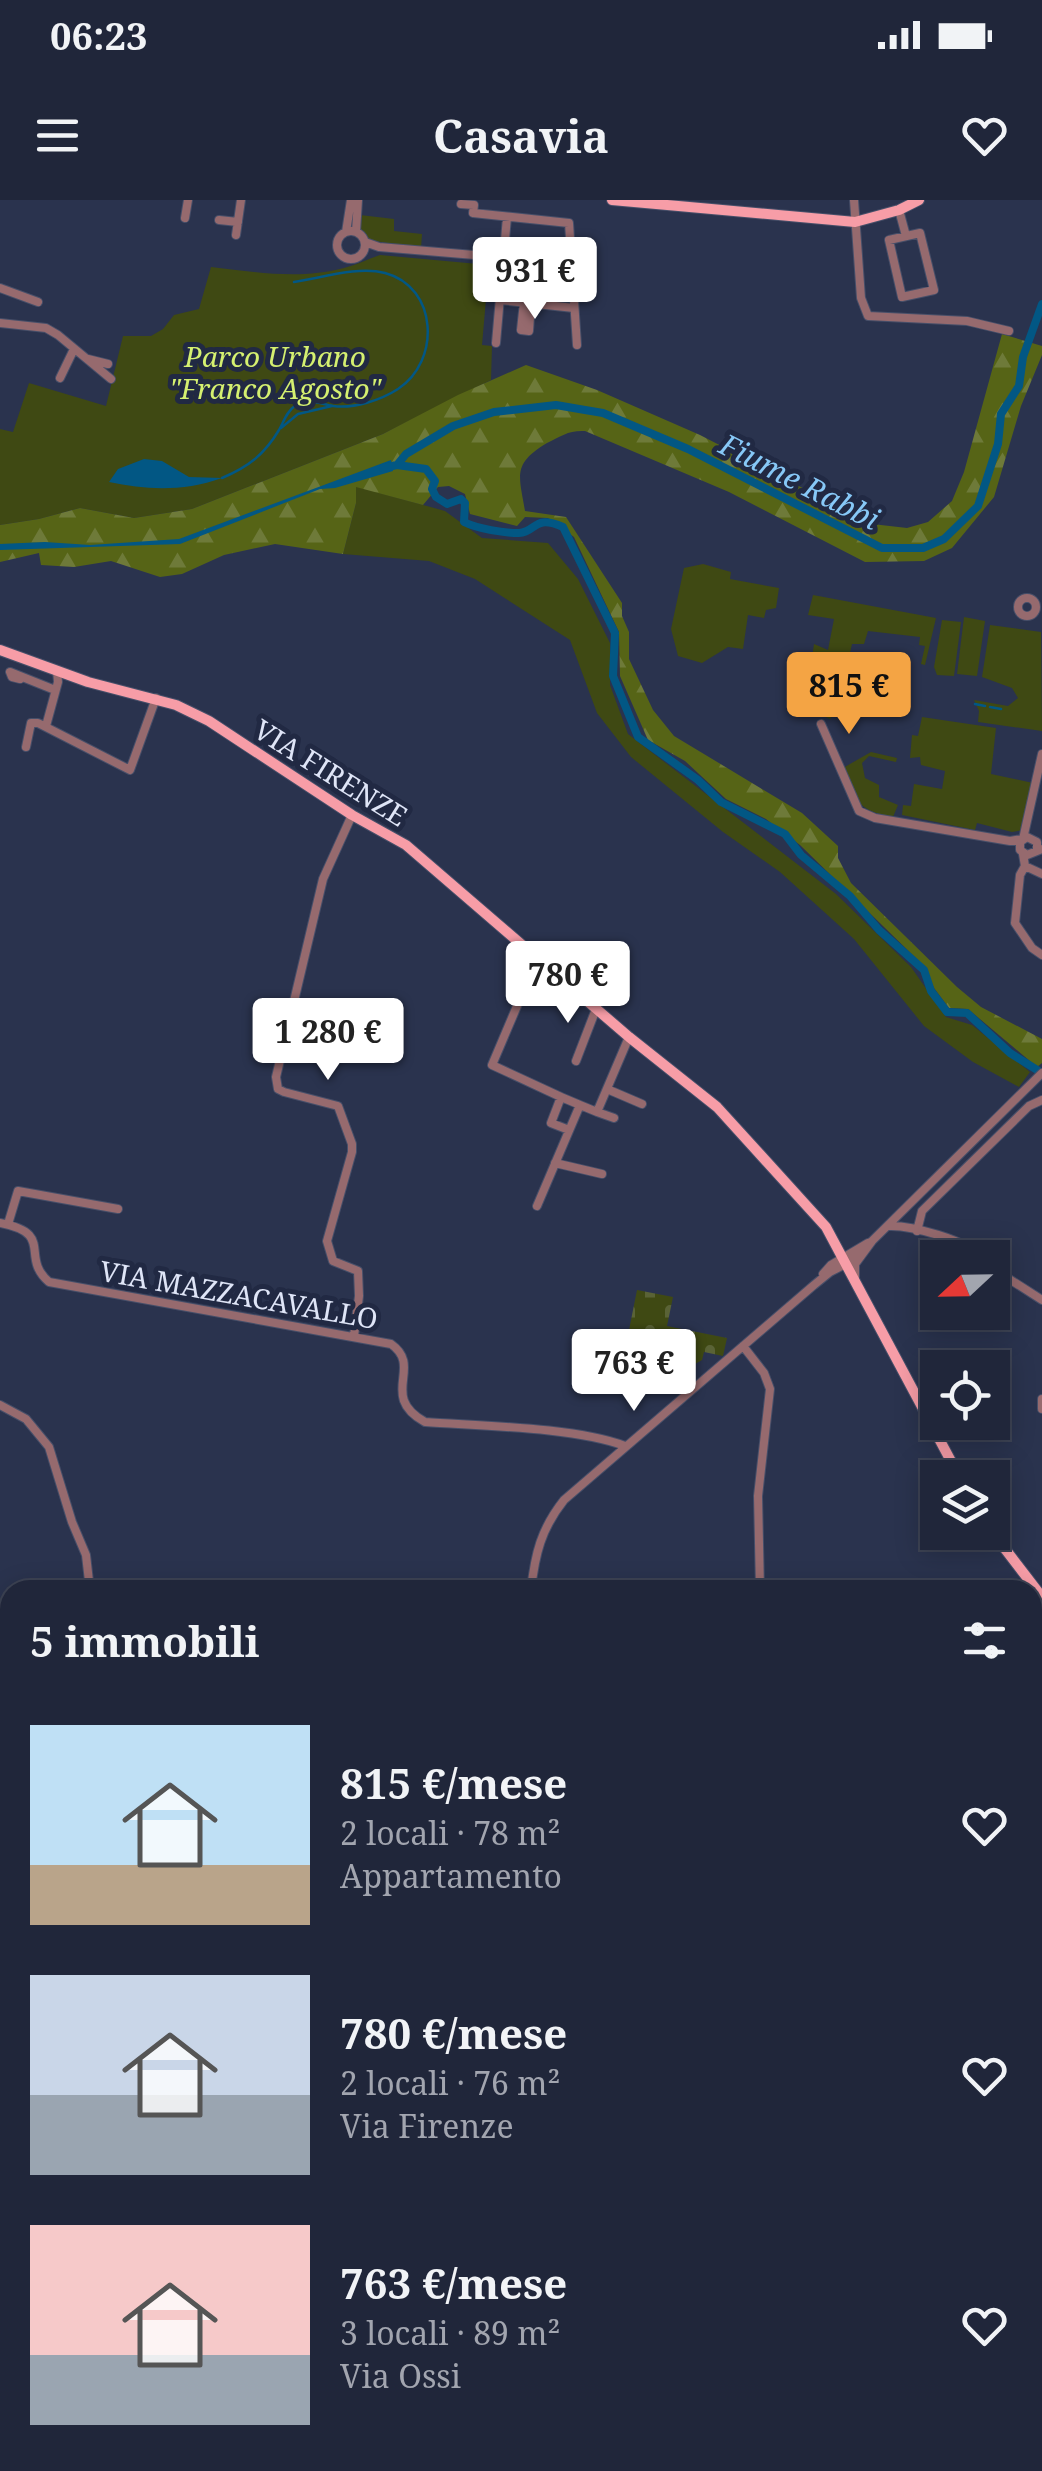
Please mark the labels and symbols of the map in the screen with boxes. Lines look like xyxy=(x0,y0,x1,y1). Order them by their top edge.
pin: 931 € xyxy=(465,237,605,322)
park label: Parco Urbano "Franco Agosto" xyxy=(169,337,383,407)
water label: Fiume Rabbi xyxy=(712,423,887,539)
pin: 815 € xyxy=(779,652,919,737)
street label: VIA FIRENZE xyxy=(247,710,415,834)
pin: 780 € xyxy=(498,941,638,1026)
pin: 1 280 € xyxy=(236,998,420,1083)
north arrow xyxy=(920,1240,1010,1330)
street label: VIA MAZZACAVALLO xyxy=(97,1251,381,1337)
pin: 763 € xyxy=(564,1329,704,1414)

